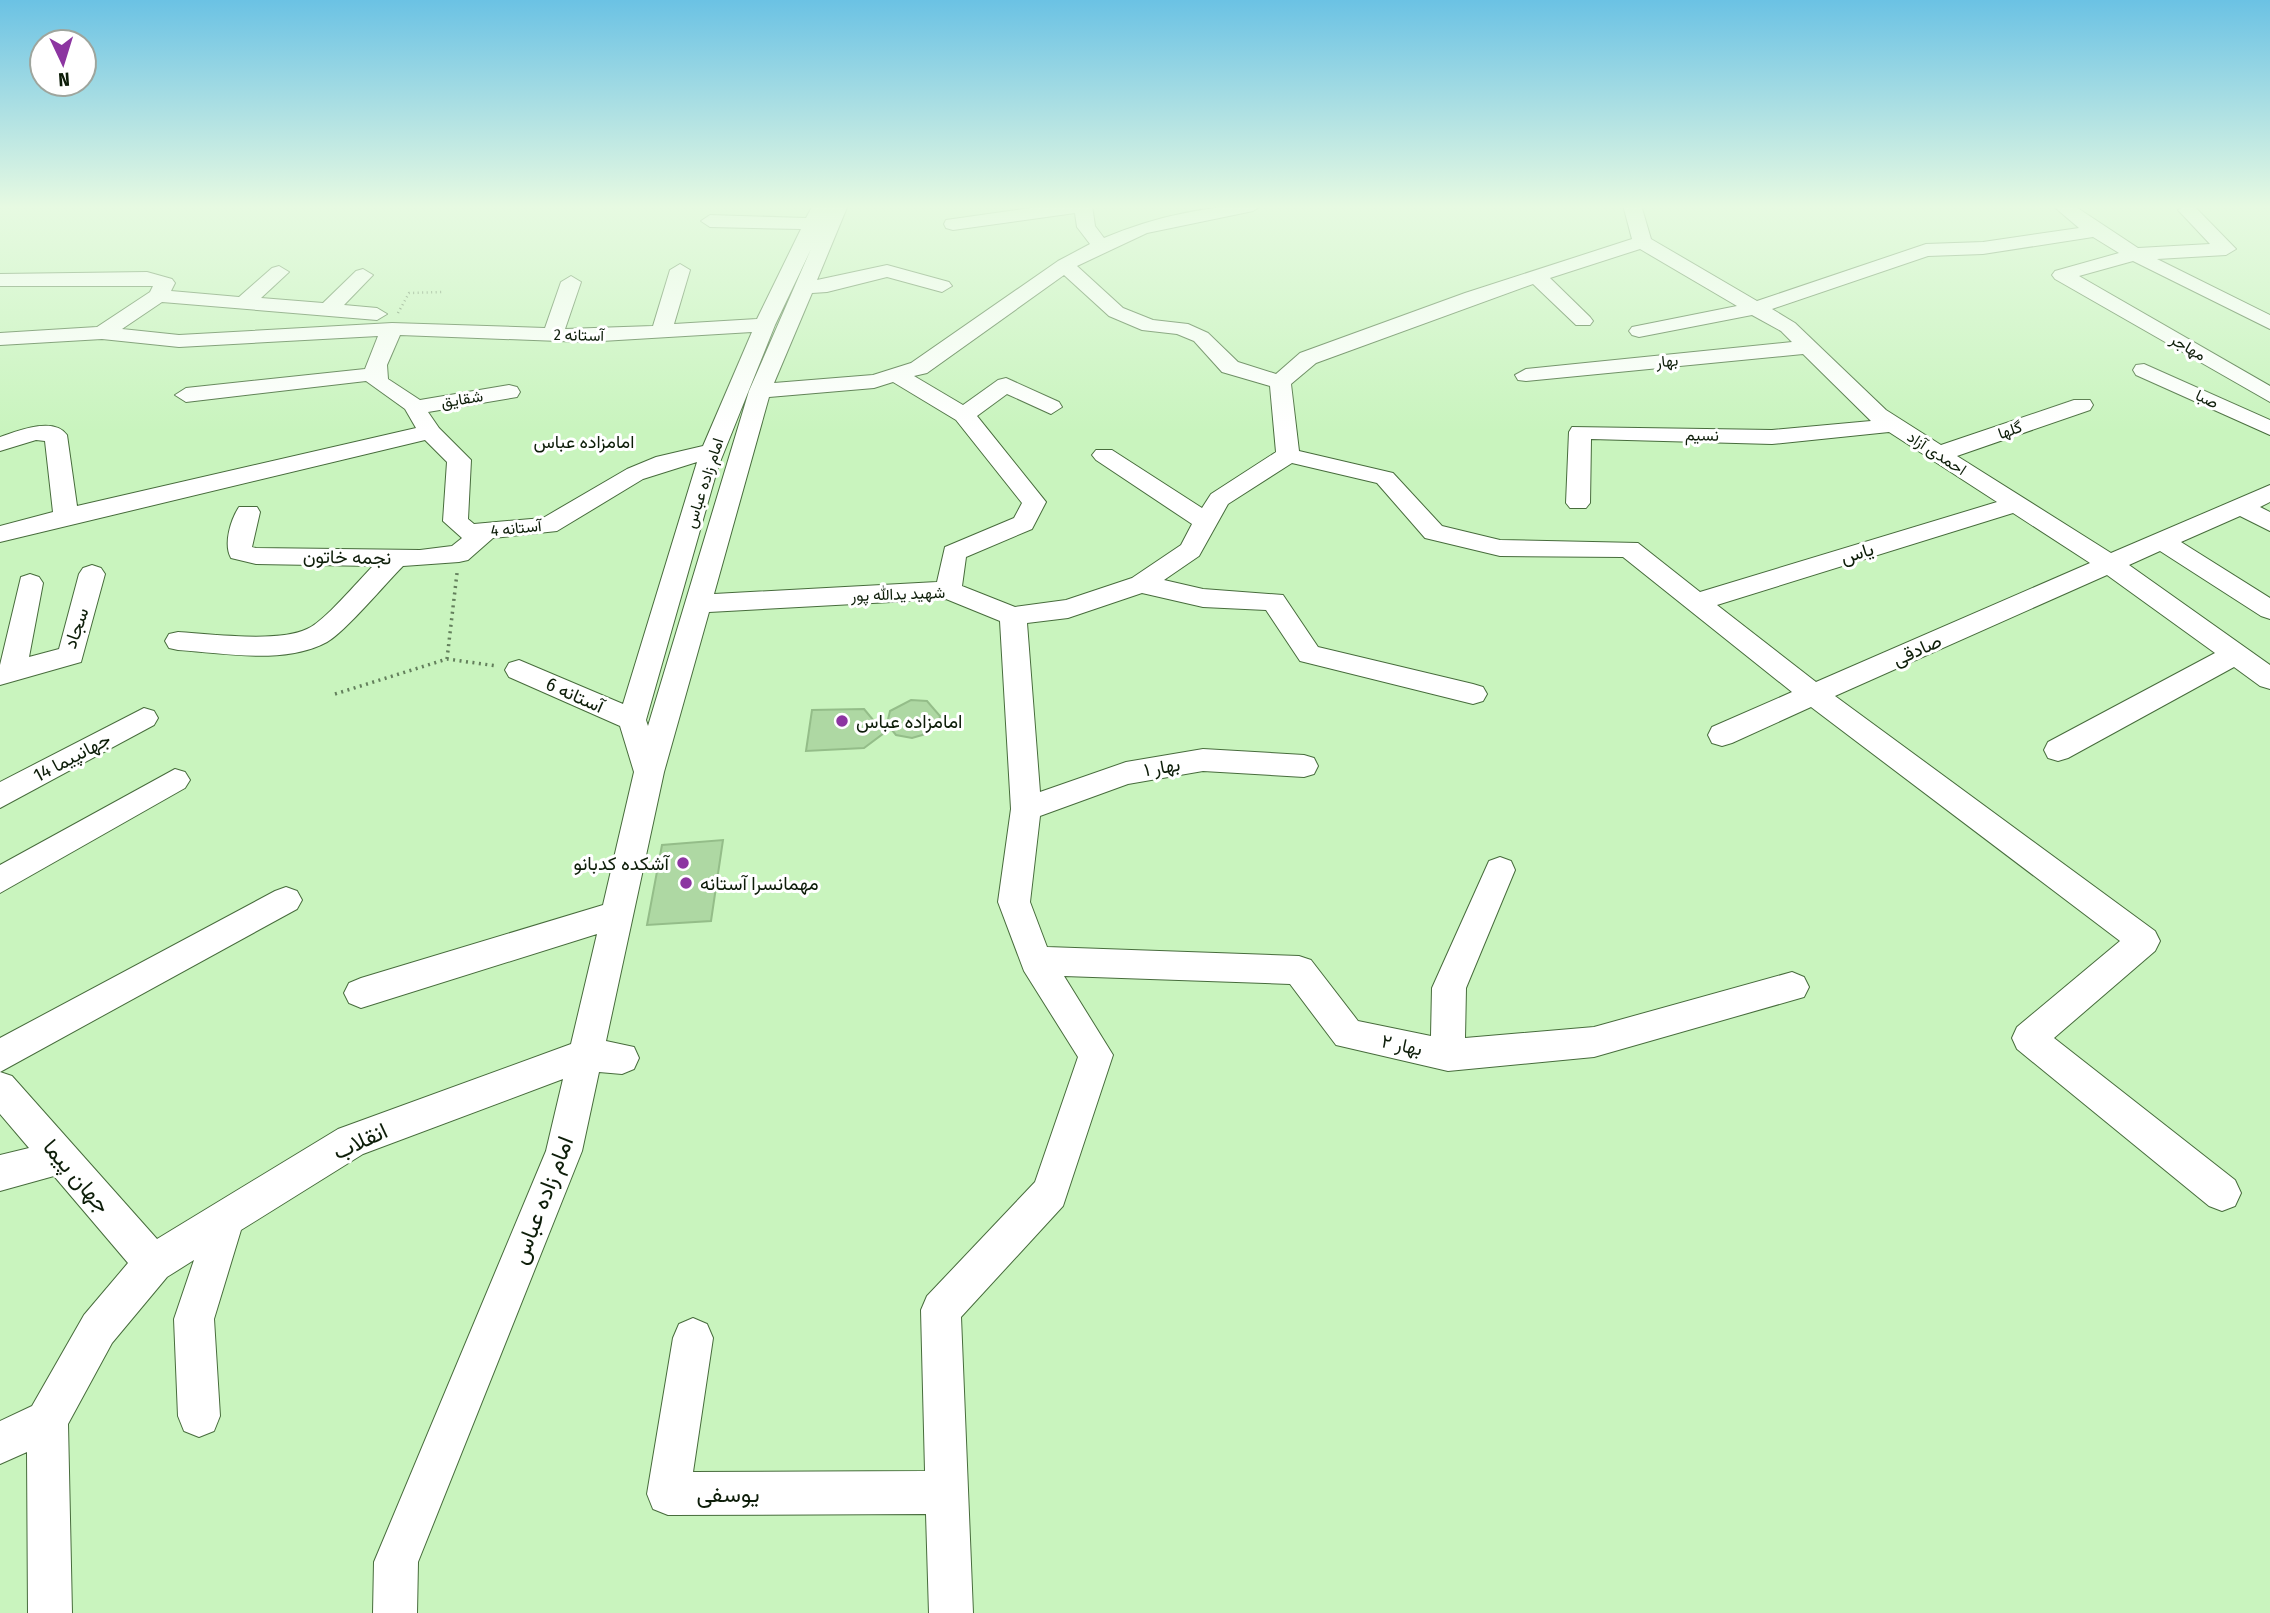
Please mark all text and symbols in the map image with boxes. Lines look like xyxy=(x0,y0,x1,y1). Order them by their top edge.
north arrow xyxy=(28,28,98,98)
text: N xyxy=(58,68,71,91)
street label: آستانه 2 xyxy=(554,325,606,345)
street label: مهاجر xyxy=(2166,329,2209,365)
street label: بهار xyxy=(1654,350,1679,373)
street label: شقایق xyxy=(440,386,484,413)
street label: صبا xyxy=(2193,386,2221,412)
street label: گلها xyxy=(1995,417,2025,444)
street label: نسیم xyxy=(1685,425,1719,446)
street label: احمدی آزاد xyxy=(1903,427,1970,480)
district label: امامزاده عباس xyxy=(534,431,634,453)
street label: امام زاده عباس xyxy=(680,436,728,531)
street label: آستانه 4 xyxy=(490,516,544,540)
street label: یاس xyxy=(1838,537,1876,569)
street label: نجمه خاتون xyxy=(303,545,391,569)
street label: شهید یدالله پور xyxy=(849,583,946,607)
street label: سجاد xyxy=(58,604,94,652)
street label: صادقی xyxy=(1889,629,1945,671)
street label: آستانه 6 xyxy=(543,672,609,719)
place label: امامزاده عباس xyxy=(856,710,962,733)
marker: امامزاده عباس xyxy=(834,713,850,729)
street label: جهانپیما 14 xyxy=(30,727,115,789)
street label: بهار ۱ xyxy=(1142,753,1182,781)
place label: آشکده کدبانو xyxy=(574,852,671,875)
marker: آشکده کدبانو xyxy=(675,855,691,871)
place label: مهمانسرا آستانه xyxy=(700,872,819,895)
marker: مهمانسرا آستانه xyxy=(678,875,694,891)
street label: بهار ۲ xyxy=(1380,1029,1424,1061)
street label: انقلاب xyxy=(328,1116,392,1166)
street label: امام زاده عباس xyxy=(505,1132,580,1268)
street label: جهان پیما xyxy=(36,1133,117,1220)
street label: یوسفی xyxy=(696,1480,760,1509)

